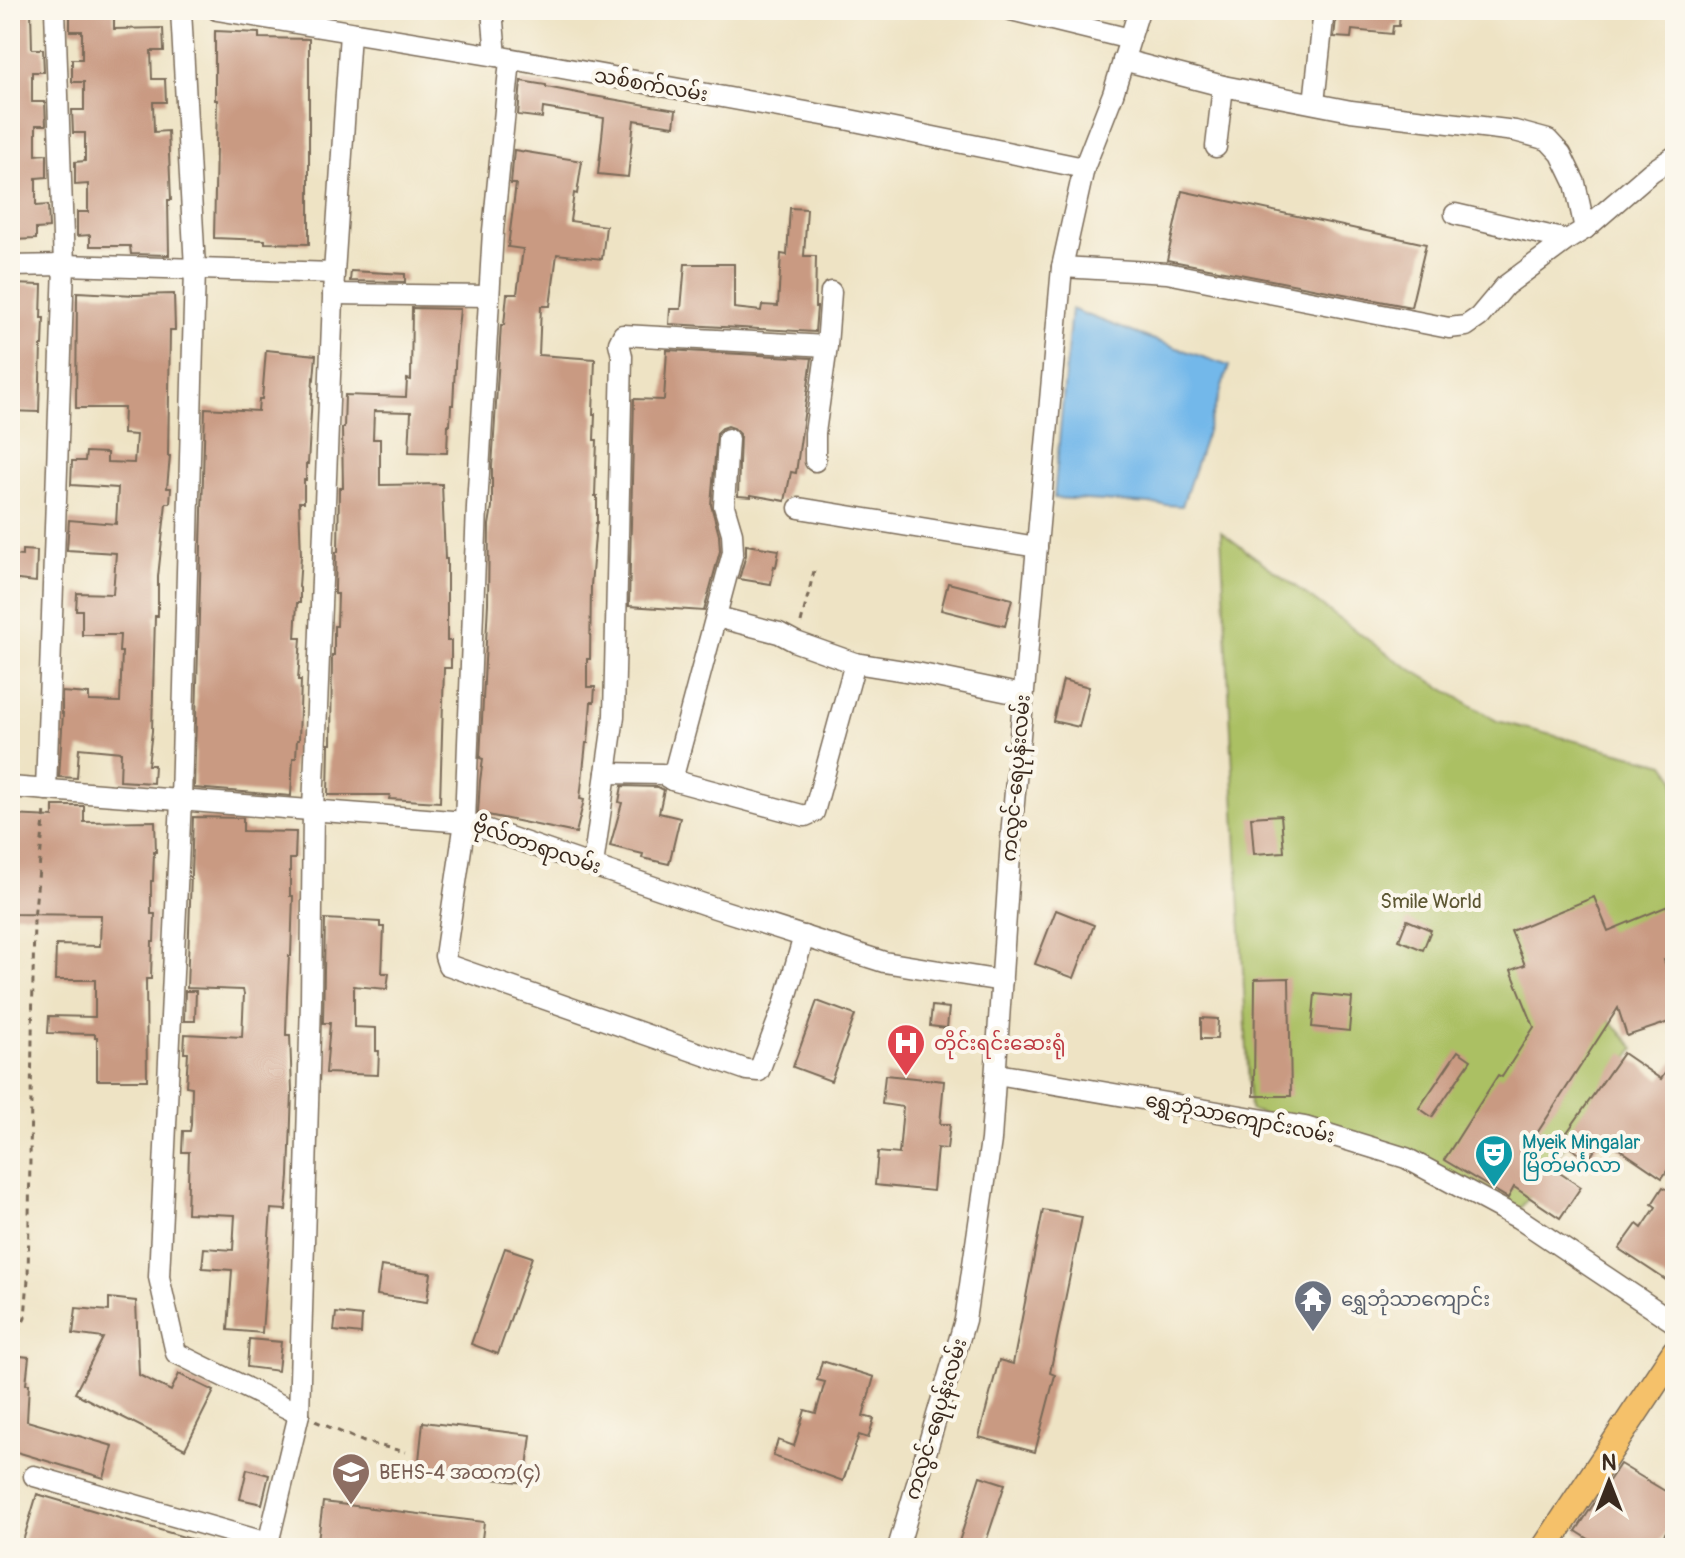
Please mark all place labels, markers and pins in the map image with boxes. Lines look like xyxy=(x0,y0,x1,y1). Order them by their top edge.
hospital icon: တိုင်းရင်းဆေးရုံ xyxy=(885,1022,927,1077)
place label: တိုင်းရင်းဆေးရုံ xyxy=(934,1029,1066,1060)
place label: Myeik Mingalar မြိတ်မင်္ဂလာ xyxy=(1522,1130,1641,1181)
theatre icon: Myeik Mingalar မြိတ်မင်္ဂလာ xyxy=(1473,1133,1515,1188)
temple icon: ရွှေဘုံသာကျောင်း xyxy=(1292,1278,1334,1333)
place label: ရွှေဘုံသာကျောင်း xyxy=(1341,1285,1490,1316)
school or university icon: BEHS-4 အထက(၄) xyxy=(330,1451,372,1506)
place label: BEHS-4 အထက(၄) xyxy=(379,1460,542,1488)

